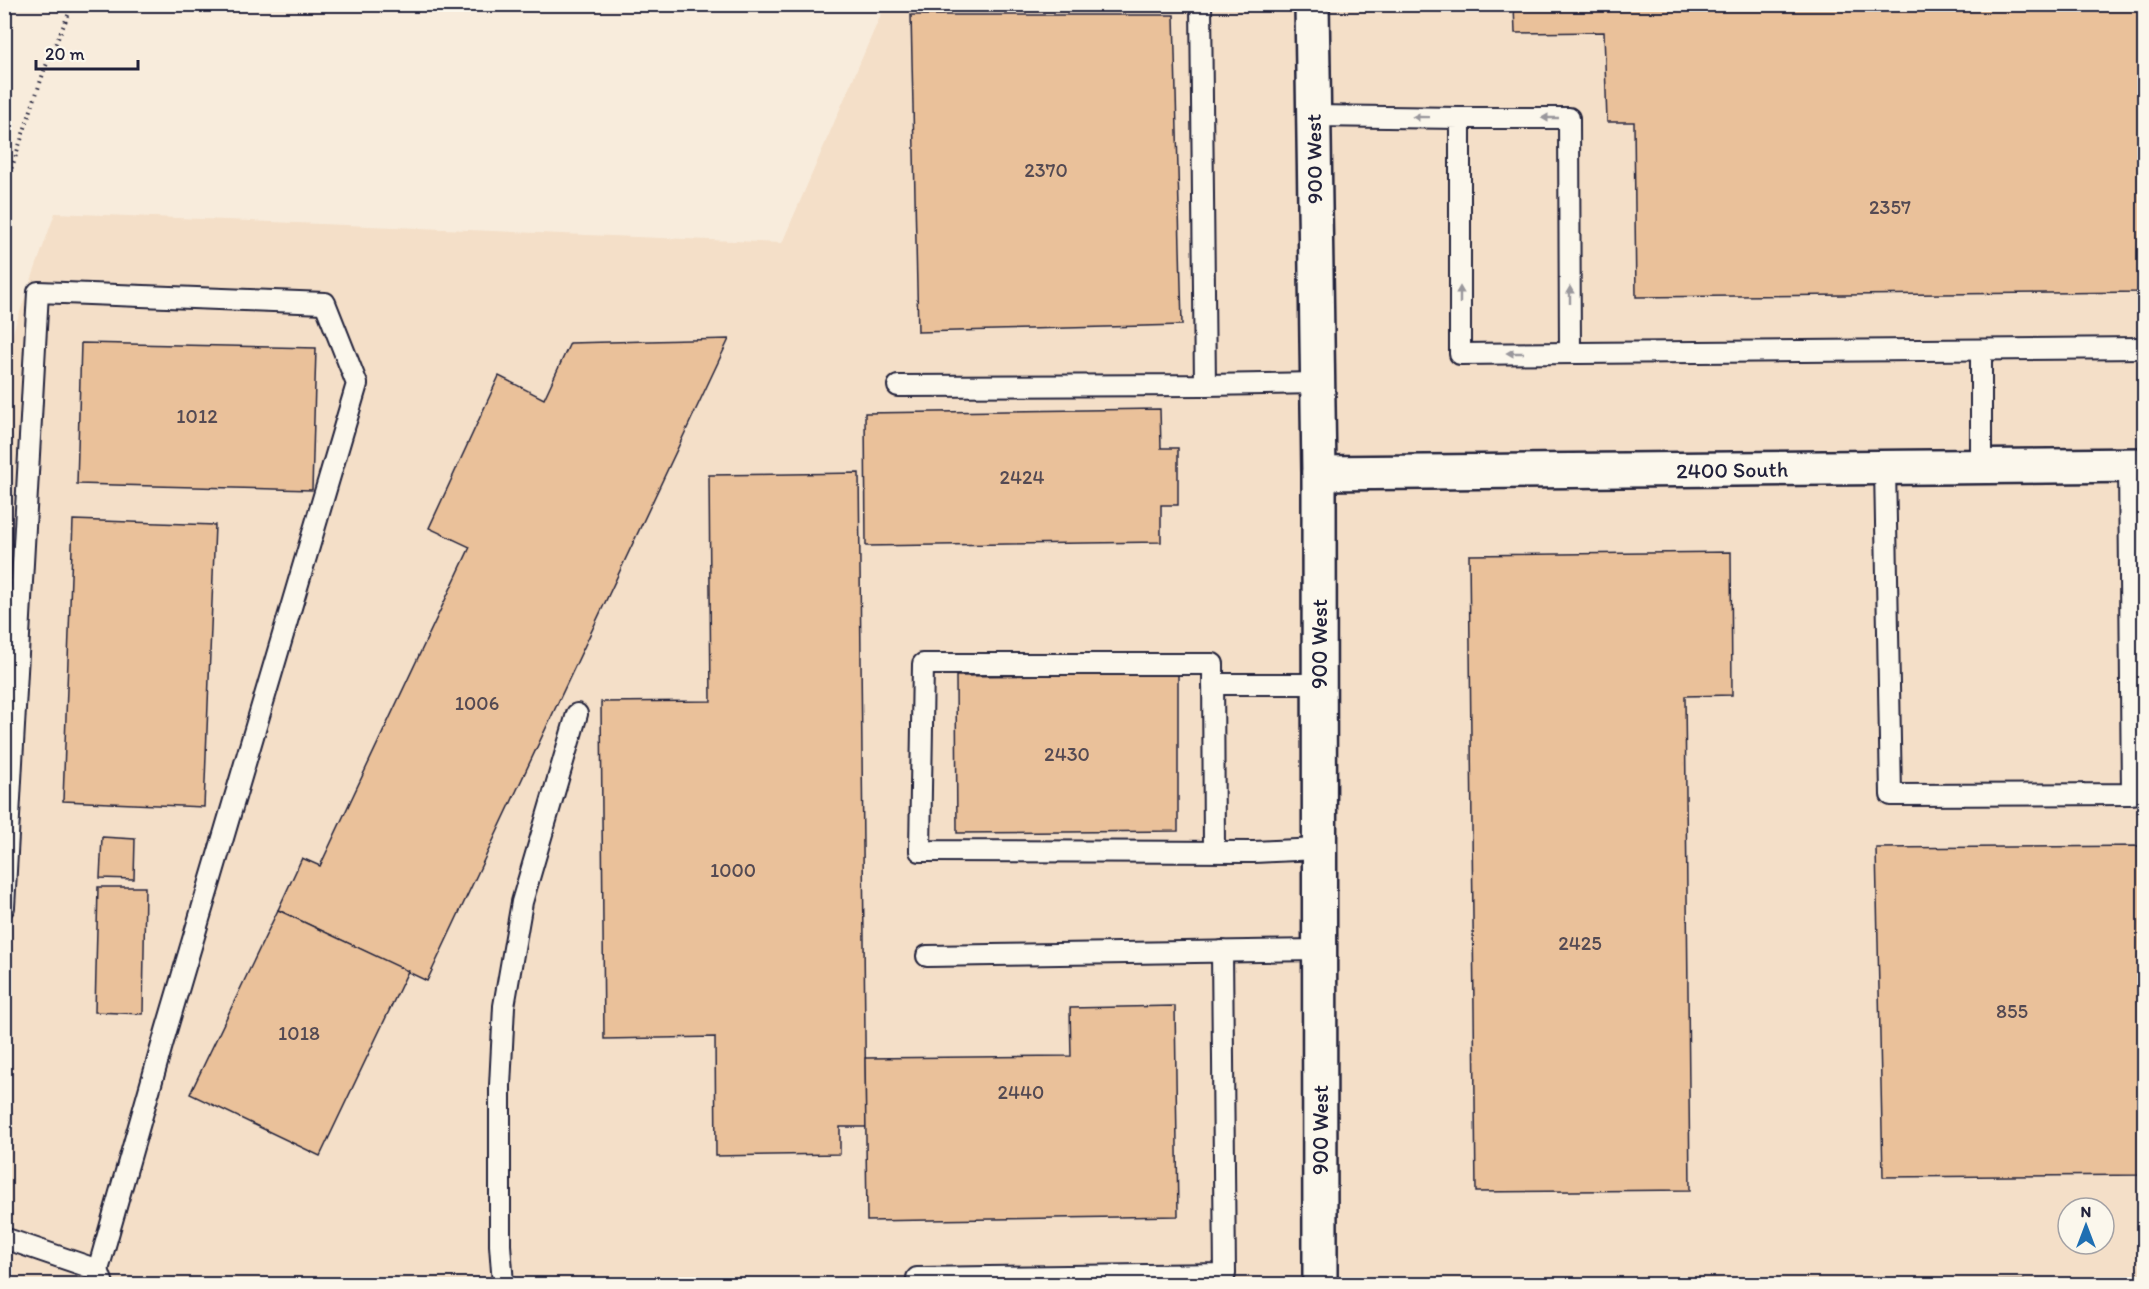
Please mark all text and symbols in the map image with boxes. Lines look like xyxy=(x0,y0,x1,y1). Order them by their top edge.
scale bar xyxy=(36,33,138,71)
text: 20 m xyxy=(45,43,85,65)
one-way arrow xyxy=(1411,113,1430,122)
one-way arrow xyxy=(1541,113,1560,123)
street label: 900 West xyxy=(1300,114,1328,204)
house number: 2370 xyxy=(1024,158,1068,182)
house number: 2357 xyxy=(1869,195,1911,219)
one-way arrow xyxy=(1565,285,1575,304)
one-way arrow xyxy=(1455,286,1465,305)
one-way arrow xyxy=(1505,348,1524,358)
house number: 1012 xyxy=(176,404,218,428)
street label: 2400 South xyxy=(1676,456,1788,484)
house number: 2424 xyxy=(999,465,1045,489)
street label: 900 West xyxy=(1306,599,1333,689)
house number: 1006 xyxy=(455,691,499,715)
house number: 2430 xyxy=(1044,742,1090,766)
house number: 1000 xyxy=(710,858,756,882)
house number: 2425 xyxy=(1558,931,1602,955)
house number: 855 xyxy=(1996,999,2028,1023)
house number: 1018 xyxy=(278,1021,320,1045)
house number: 2440 xyxy=(998,1080,1044,1104)
street label: 900 West xyxy=(1307,1085,1334,1175)
north arrow xyxy=(2056,1196,2116,1256)
text: N xyxy=(2081,1202,2091,1221)

